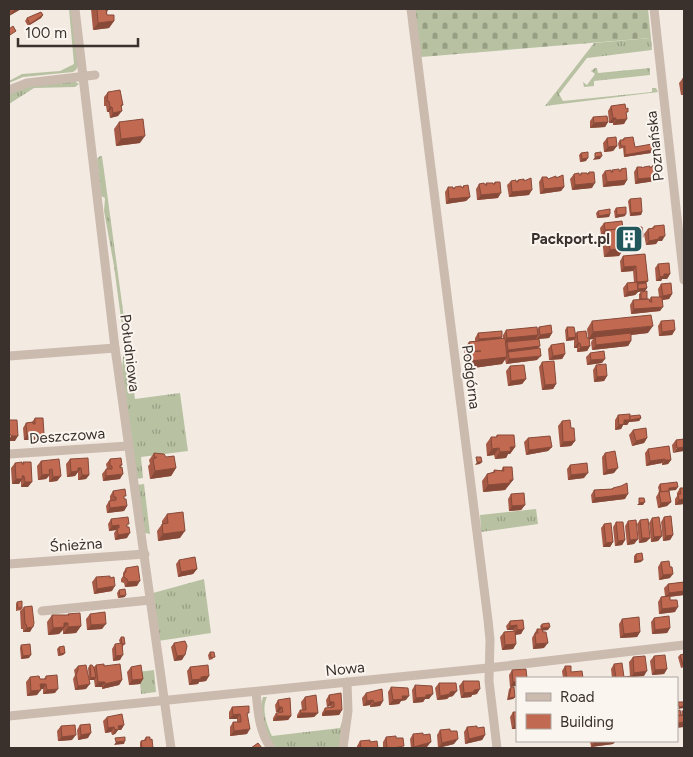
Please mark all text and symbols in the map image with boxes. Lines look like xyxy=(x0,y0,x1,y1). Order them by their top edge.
scale bar xyxy=(18,15,138,47)
text: 100 m xyxy=(25,24,67,42)
street label: Poznańska xyxy=(642,110,668,182)
building icon: Packport.pl xyxy=(614,224,644,254)
place label: Packport.pl xyxy=(531,230,610,248)
street label: Południowa xyxy=(116,313,144,393)
street label: Podgórna xyxy=(458,344,484,410)
street label: Deszczowa xyxy=(28,424,106,448)
street label: Śnieżna xyxy=(49,534,103,556)
street label: Nowa xyxy=(324,658,366,680)
legend xyxy=(516,677,678,742)
text: Road xyxy=(560,688,595,706)
text: Building xyxy=(560,713,614,731)

